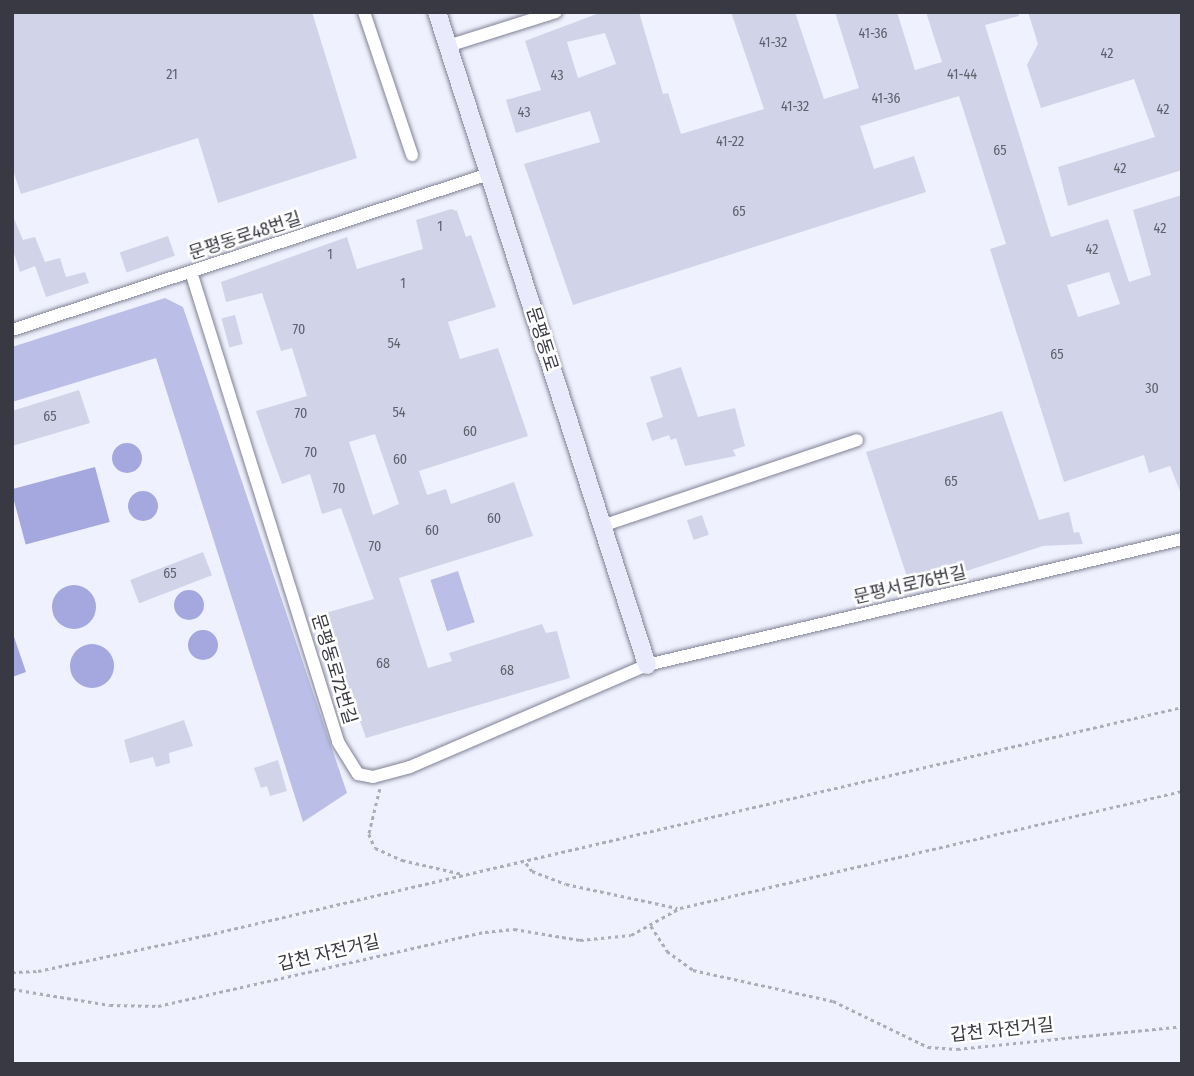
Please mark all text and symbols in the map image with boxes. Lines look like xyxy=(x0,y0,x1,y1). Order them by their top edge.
house number: 41-36 xyxy=(858,26,888,42)
house number: 41-32 xyxy=(759,35,787,51)
house number: 42 xyxy=(1101,46,1113,62)
house number: 21 xyxy=(166,67,178,83)
house number: 41-44 xyxy=(947,67,977,83)
house number: 43 xyxy=(551,68,563,84)
house number: 41-36 xyxy=(871,91,901,107)
house number: 41-32 xyxy=(781,99,809,115)
house number: 42 xyxy=(1157,102,1169,118)
house number: 43 xyxy=(518,105,530,121)
house number: 41-22 xyxy=(716,134,744,150)
house number: 65 xyxy=(993,143,1007,159)
house number: 42 xyxy=(1114,161,1126,177)
house number: 65 xyxy=(732,204,746,220)
street label: 문평동로48번길 xyxy=(186,208,304,264)
house number: 1 xyxy=(437,219,443,235)
house number: 42 xyxy=(1154,221,1166,237)
house number: 42 xyxy=(1086,242,1098,258)
house number: 1 xyxy=(327,247,333,263)
house number: 1 xyxy=(400,276,406,292)
street label: 문평동로 xyxy=(521,304,563,374)
house number: 70 xyxy=(293,322,305,338)
house number: 54 xyxy=(387,336,401,352)
house number: 65 xyxy=(1050,347,1064,363)
house number: 30 xyxy=(1145,381,1159,397)
house number: 54 xyxy=(392,405,406,421)
house number: 70 xyxy=(295,406,307,422)
house number: 65 xyxy=(43,409,57,425)
house number: 60 xyxy=(463,424,477,440)
house number: 70 xyxy=(305,445,317,461)
house number: 60 xyxy=(393,452,407,468)
house number: 65 xyxy=(944,474,958,490)
house number: 70 xyxy=(333,481,345,497)
house number: 60 xyxy=(487,511,501,527)
house number: 60 xyxy=(425,523,439,539)
house number: 70 xyxy=(369,539,381,555)
street label: 문평서로76번길 xyxy=(851,562,969,608)
house number: 65 xyxy=(163,566,177,582)
street label: 문평동로72번길 xyxy=(307,611,361,727)
house number: 68 xyxy=(376,656,390,672)
house number: 68 xyxy=(500,663,514,679)
street label: 갑천 자전거길 xyxy=(276,931,382,975)
street label: 갑천 자전거길 xyxy=(949,1014,1055,1046)

